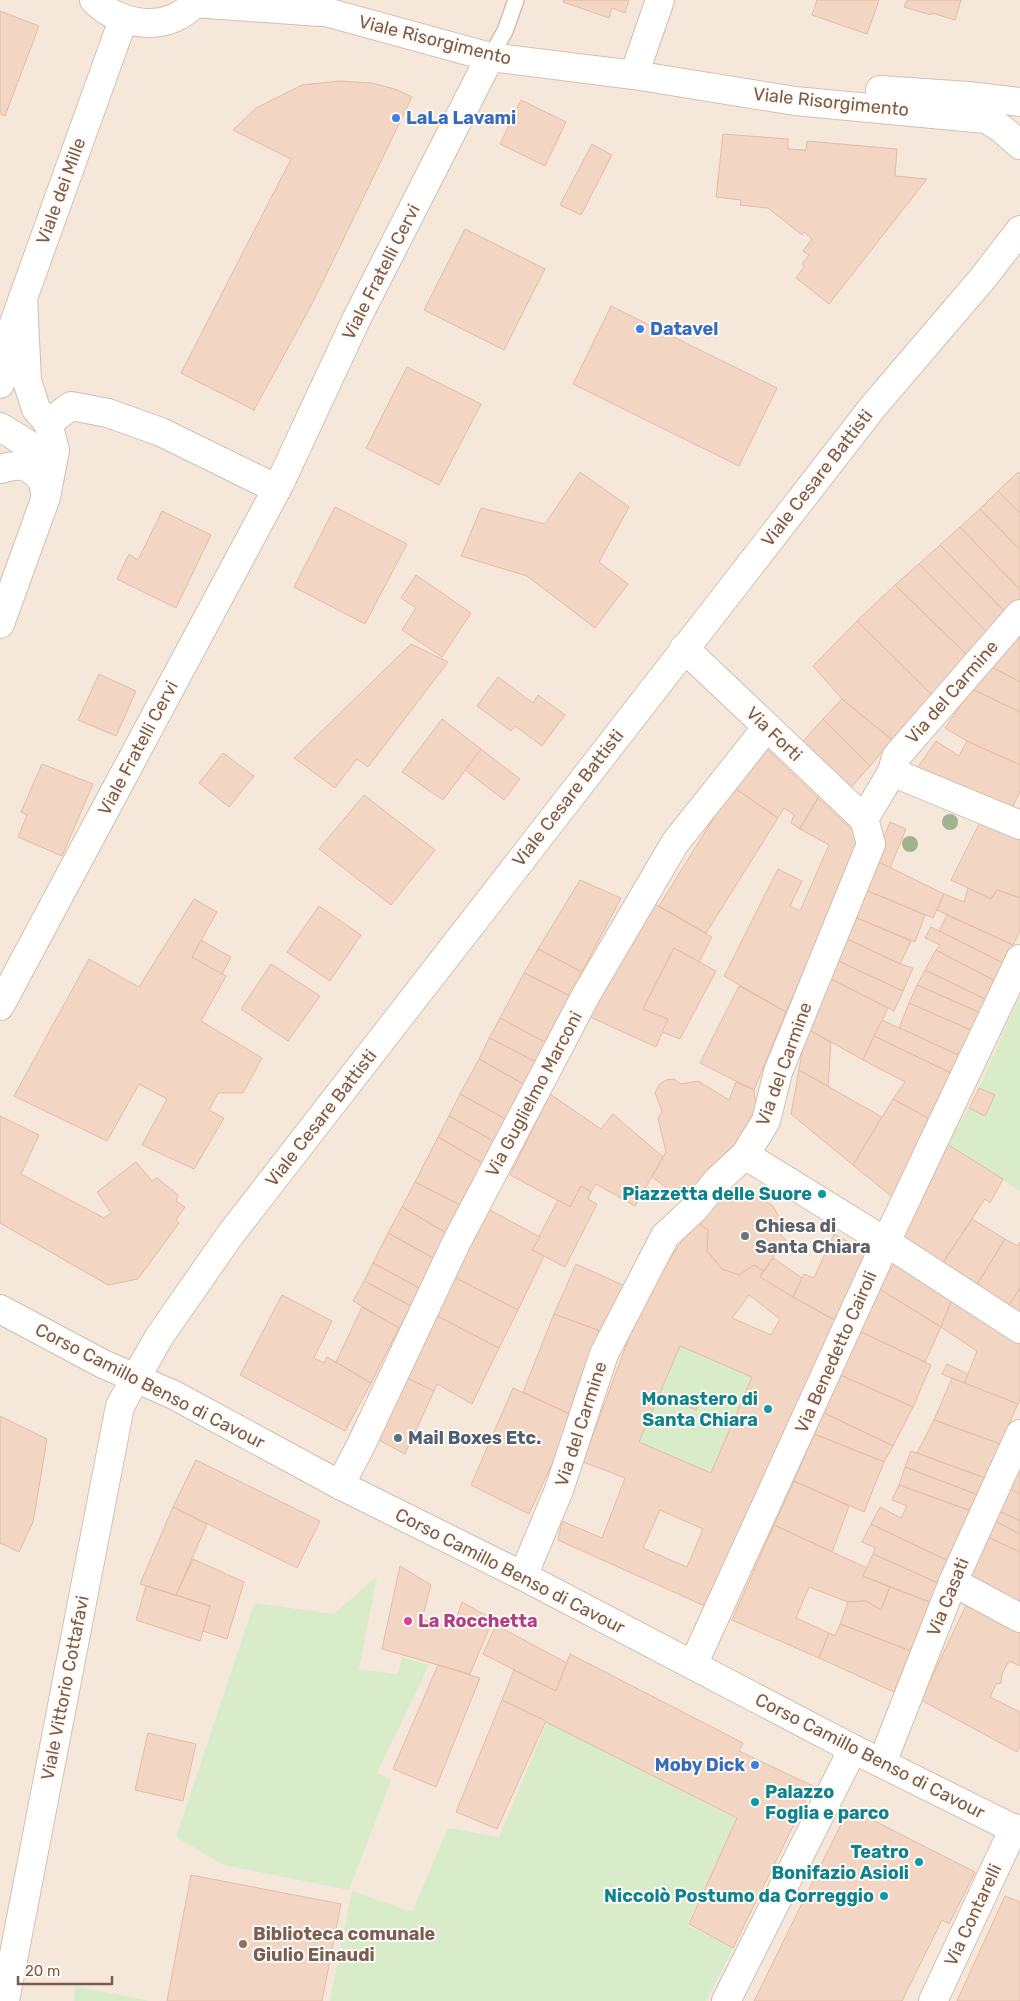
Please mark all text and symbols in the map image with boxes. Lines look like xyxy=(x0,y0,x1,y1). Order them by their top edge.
street label: Viale Risorgimento xyxy=(356,10,514,70)
street label: Viale Risorgimento xyxy=(752,83,910,121)
place label: LaLa Lavami xyxy=(406,107,516,129)
marker: LaLa Lavami xyxy=(390,112,402,124)
street label: Viale dei Mille xyxy=(32,135,90,247)
street label: Viale Fratelli Cervi xyxy=(337,200,425,344)
place label: Datavel xyxy=(650,318,718,340)
marker: Datavel xyxy=(634,323,646,335)
street label: Viale Cesare Battisti xyxy=(757,405,877,551)
street label: Via del Carmine xyxy=(901,636,1003,748)
street label: Viale Fratelli Cervi xyxy=(93,677,183,819)
street label: Via Forti xyxy=(741,702,807,766)
street label: Viale Cesare Battisti xyxy=(508,725,628,871)
street label: Via del Carmine xyxy=(751,999,817,1129)
street label: Via Guglielmo Marconi xyxy=(481,1007,587,1181)
street label: Viale Cesare Battisti xyxy=(261,1045,381,1191)
place label: Piazzetta delle Suore xyxy=(622,1183,812,1205)
marker: Piazzetta delle Suore xyxy=(816,1188,828,1200)
place label: Chiesa di Santa Chiara xyxy=(755,1215,871,1258)
marker: Chiesa di Santa Chiara xyxy=(739,1230,751,1242)
street label: Via Benedetto Cairoli xyxy=(790,1268,882,1436)
street label: Corso Camillo Benso di Cavour xyxy=(32,1318,269,1454)
street label: Via del Carmine xyxy=(550,1359,612,1489)
place label: Monastero di Santa Chiara xyxy=(641,1388,758,1431)
marker: Monastero di Santa Chiara xyxy=(762,1403,774,1415)
place label: Mail Boxes Etc. xyxy=(408,1427,541,1449)
marker: Mail Boxes Etc. xyxy=(392,1432,404,1444)
street label: Corso Camillo Benso di Cavour xyxy=(392,1503,629,1639)
street label: Via Casati xyxy=(922,1554,974,1640)
street label: Viale Vittorio Cottafavi xyxy=(36,1594,94,1782)
place label: La Rocchetta xyxy=(418,1610,538,1632)
marker: La Rocchetta xyxy=(402,1615,414,1627)
street label: Corso Camillo Benso di Cavour xyxy=(752,1688,989,1824)
place label: Moby Dick xyxy=(655,1754,745,1776)
marker: Moby Dick xyxy=(749,1759,761,1771)
place label: Palazzo Foglia e parco xyxy=(765,1781,889,1824)
marker: Palazzo Foglia e parco xyxy=(749,1796,761,1808)
place label: Teatro Bonifazio Asioli xyxy=(771,1841,909,1884)
marker: Teatro Bonifazio Asioli xyxy=(913,1856,925,1868)
street label: Via Contarelli xyxy=(940,1860,1006,1970)
place label: Niccolò Postumo da Correggio xyxy=(604,1885,874,1907)
marker: Niccolò Postumo da Correggio xyxy=(878,1890,890,1902)
place label: Biblioteca comunale Giulio Einaudi xyxy=(253,1923,436,1966)
marker: Biblioteca comunale Giulio Einaudi xyxy=(237,1938,249,1950)
scale bar xyxy=(18,1954,111,1986)
text: 20 m xyxy=(25,1962,60,1980)

